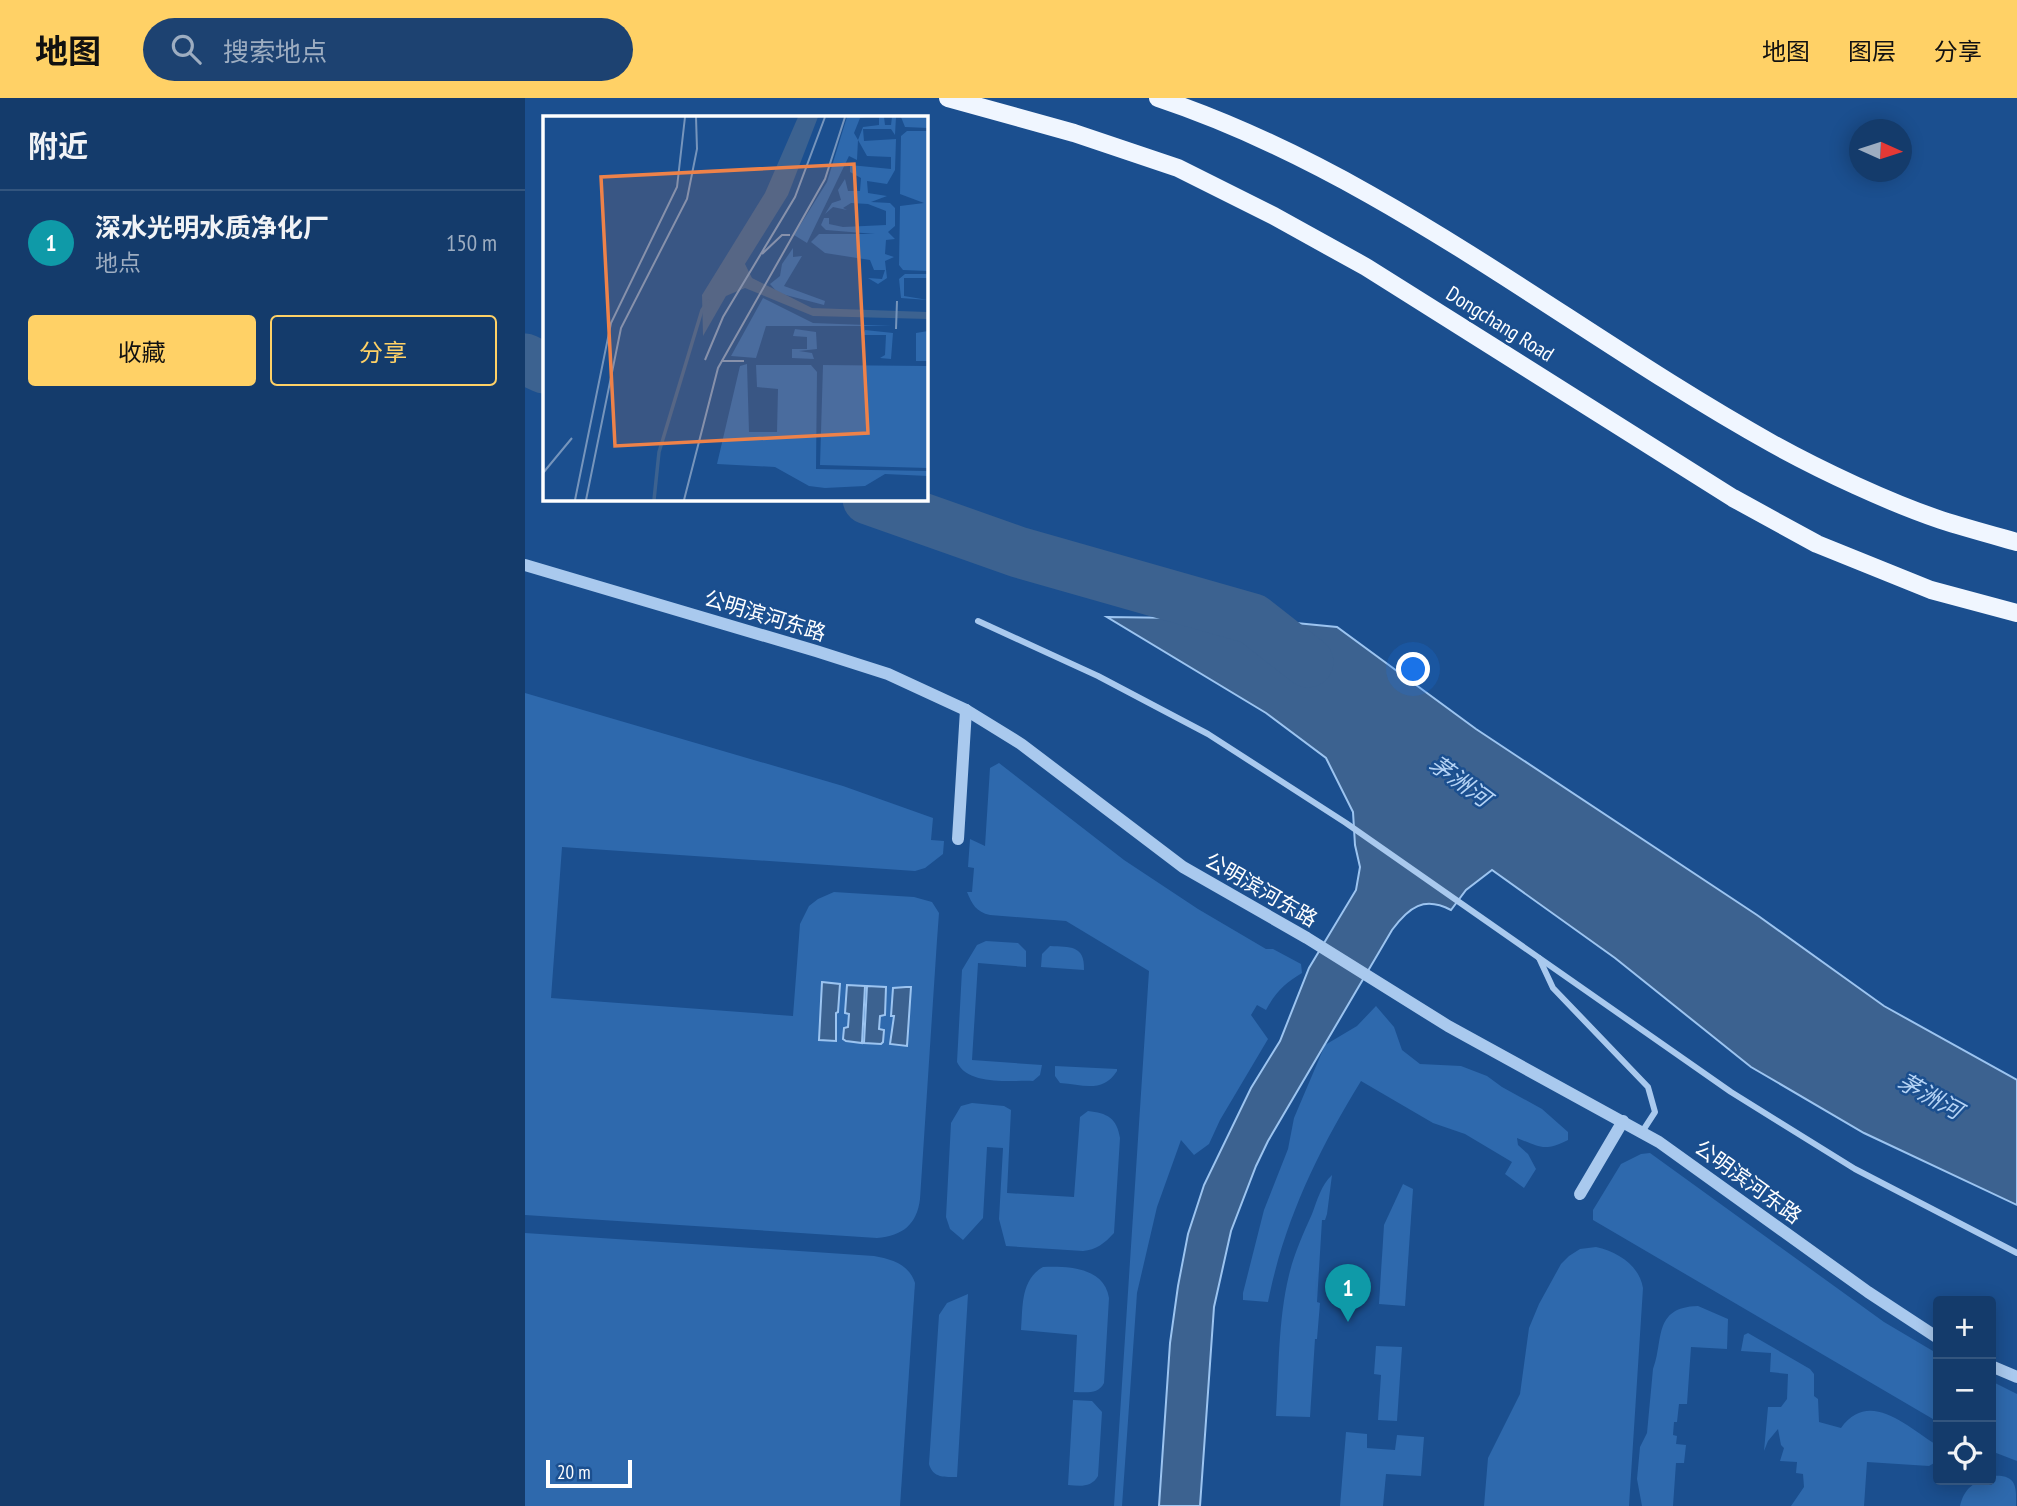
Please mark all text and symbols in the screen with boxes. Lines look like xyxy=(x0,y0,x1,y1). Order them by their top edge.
search box xyxy=(143,18,633,81)
text: 地图 xyxy=(35,29,101,72)
icon: search xyxy=(167,30,205,68)
text: 搜索地点 xyxy=(223,35,327,68)
text: 地图 xyxy=(1762,36,1810,67)
text: 图层 xyxy=(1848,36,1896,67)
text: 分享 xyxy=(1934,36,1982,67)
inset map xyxy=(543,116,927,500)
north arrow xyxy=(1849,119,1912,182)
text: 附近 xyxy=(28,126,88,165)
text: 深水光明水质净化厂 xyxy=(95,211,329,244)
text: 1 xyxy=(46,228,57,257)
text: 150 m xyxy=(446,228,497,257)
text: 地点 xyxy=(95,248,141,277)
street label: Dongchang Road xyxy=(1441,280,1559,367)
button: 收藏 xyxy=(28,315,256,386)
button: 分享 xyxy=(270,315,497,386)
street label: 公明滨河东路 xyxy=(701,584,829,647)
your location xyxy=(1396,652,1430,686)
water label: 茅洲河 xyxy=(1424,749,1500,815)
street label: 公明滨河东路 xyxy=(1200,846,1323,933)
water label: 茅洲河 xyxy=(1893,1066,1971,1127)
street label: 公明滨河东路 xyxy=(1689,1134,1807,1230)
pin: 1 xyxy=(1325,1264,1371,1322)
map controls xyxy=(1933,1296,1996,1485)
button: + xyxy=(1933,1296,1996,1359)
button: − xyxy=(1933,1359,1996,1422)
button: locate xyxy=(1933,1422,1996,1485)
scale bar xyxy=(546,1457,632,1489)
text: 20 m xyxy=(557,1460,591,1484)

